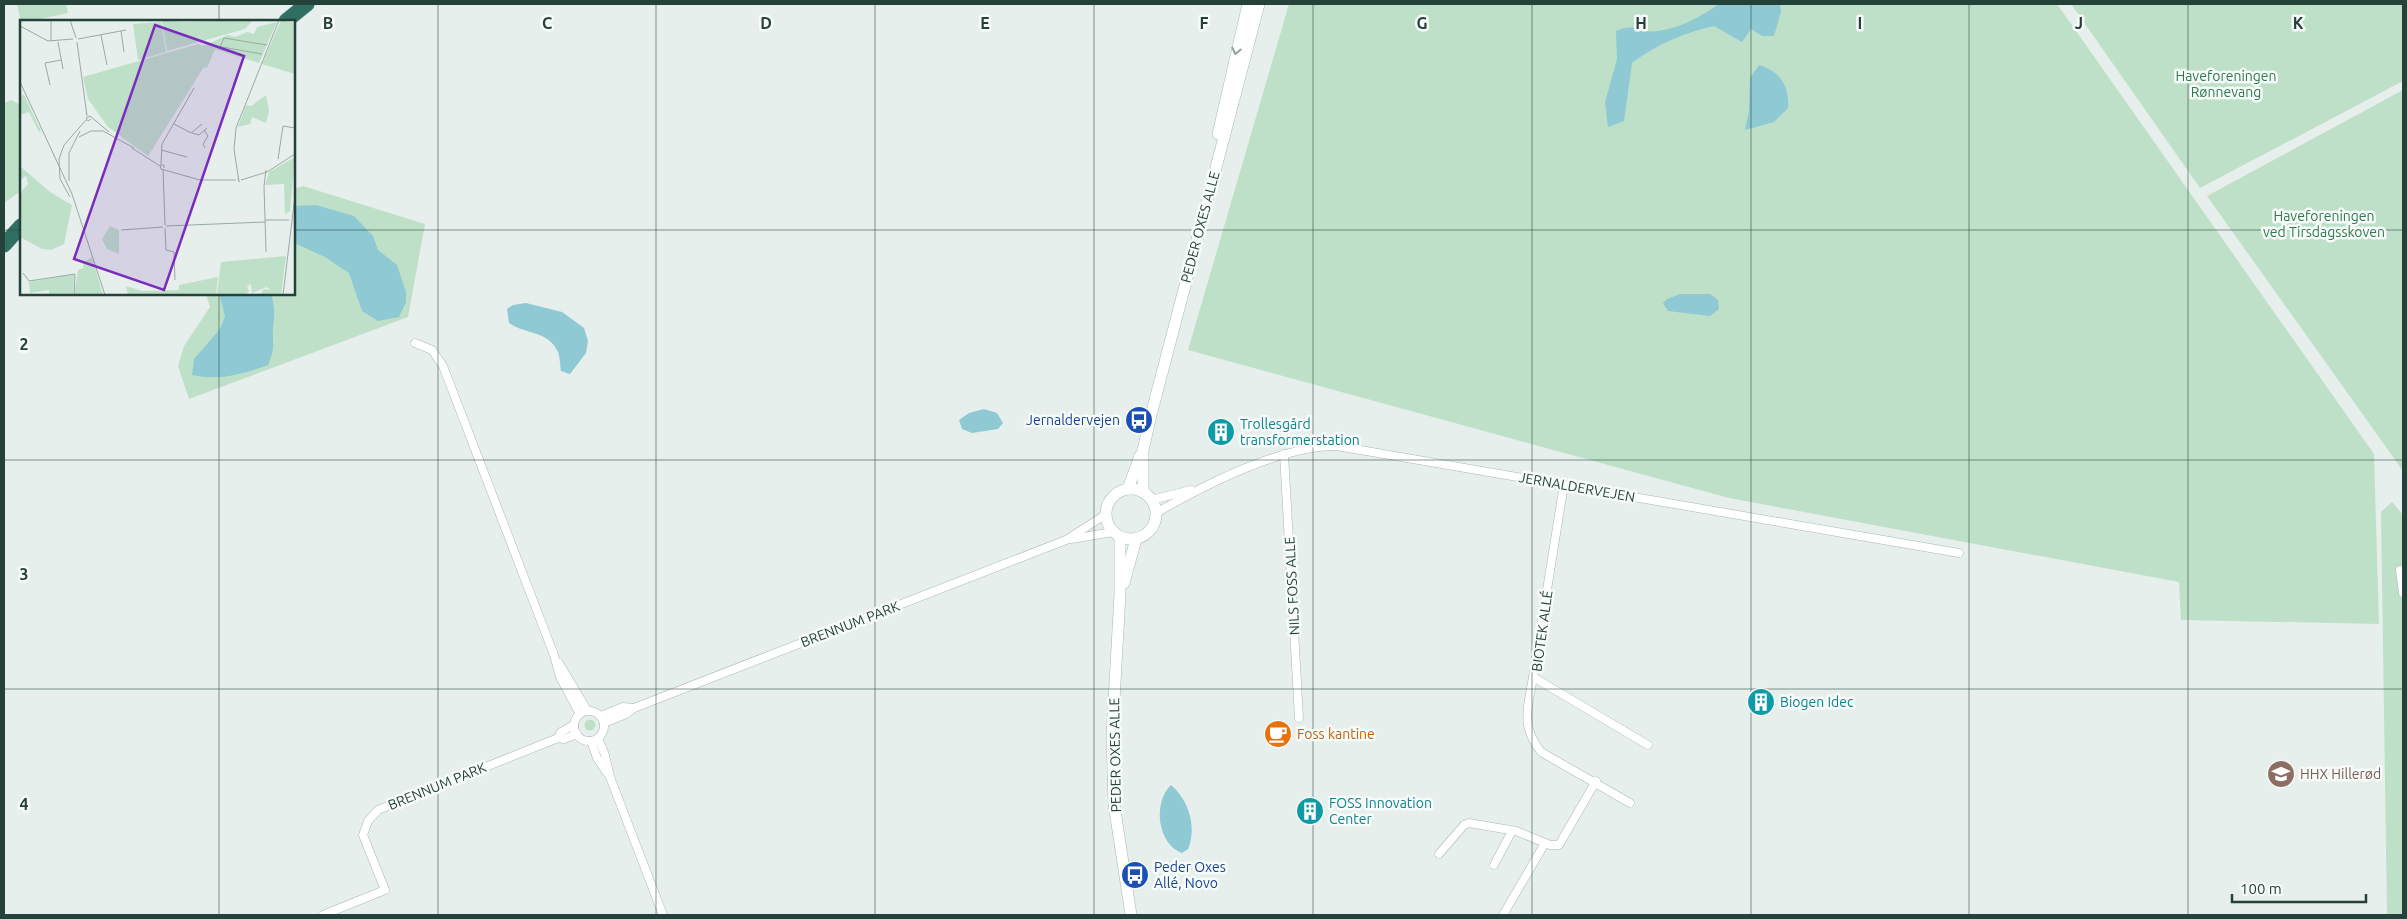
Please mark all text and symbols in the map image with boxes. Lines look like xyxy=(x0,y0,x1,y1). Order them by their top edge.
text: B xyxy=(323,14,333,32)
text: C xyxy=(542,14,552,32)
text: D xyxy=(760,14,772,32)
text: E xyxy=(980,14,990,32)
text: F xyxy=(1200,14,1209,32)
text: G xyxy=(1416,14,1428,32)
text: H xyxy=(1635,14,1647,32)
text: I xyxy=(1858,14,1862,32)
text: J xyxy=(2075,14,2083,32)
text: K xyxy=(2293,14,2304,32)
inset map xyxy=(20,20,295,295)
one-way arrow xyxy=(1231,47,1242,56)
park label: Haveforeningen Rønnevang xyxy=(2175,68,2277,100)
street label: PEDER OXES ALLE xyxy=(1177,169,1223,285)
park label: Haveforeningen ved Tirsdagsskoven xyxy=(2263,208,2385,240)
text: 2 xyxy=(19,335,29,353)
bus stop icon: Jernaldervejen xyxy=(1124,405,1154,435)
place label: Jernaldervejen xyxy=(1026,412,1120,428)
place label: Trollesgård transformerstation xyxy=(1240,416,1360,448)
building icon: Trollesgård transformerstation xyxy=(1206,417,1236,447)
street label: JERNALDERVEJEN xyxy=(1518,469,1636,505)
street label: NILS FOSS ALLE xyxy=(1281,536,1303,636)
text: 3 xyxy=(19,565,29,583)
street label: BIOTEK ALLÉ xyxy=(1527,589,1556,673)
street label: BRENNUM PARK xyxy=(798,598,902,650)
building icon: Biogen Idec xyxy=(1746,687,1776,717)
place label: Biogen Idec xyxy=(1780,694,1854,710)
street label: PEDER OXES ALLE xyxy=(1106,697,1124,813)
cafe icon: Foss kantine xyxy=(1263,719,1293,749)
place label: Foss kantine xyxy=(1297,726,1375,742)
street label: BRENNUM PARK xyxy=(386,759,489,813)
school or university icon: HHX Hillerød xyxy=(2266,759,2296,789)
place label: HHX Hillerød xyxy=(2300,766,2381,782)
text: 4 xyxy=(19,795,29,813)
place label: FOSS Innovation Center xyxy=(1329,795,1432,827)
building icon: FOSS Innovation Center xyxy=(1295,796,1325,826)
place label: Peder Oxes Allé, Novo xyxy=(1154,859,1226,891)
bus stop icon: Peder Oxes Allé, Novo xyxy=(1120,860,1150,890)
scale bar xyxy=(2232,872,2366,904)
text: 100 m xyxy=(2240,880,2282,897)

